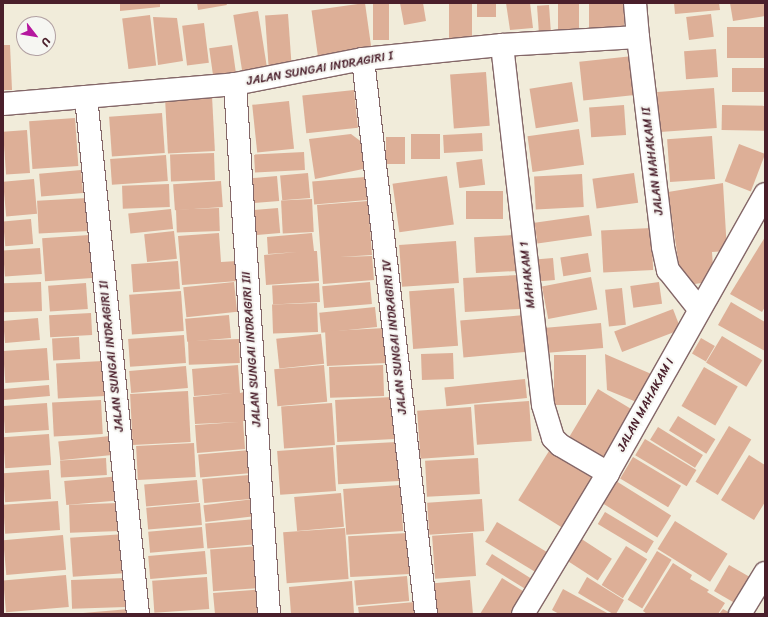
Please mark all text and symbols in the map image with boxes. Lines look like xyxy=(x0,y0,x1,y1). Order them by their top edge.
north arrow xyxy=(16,16,56,56)
text: U xyxy=(36,34,56,50)
street label: JALAN SUNGAI INDRAGIRI I xyxy=(245,49,395,89)
street label: JALAN MAHAKAM II xyxy=(639,106,667,216)
street label: MAHAKAM 1 xyxy=(517,241,539,309)
street label: JALAN SUNGAI INDRAGIRI IV xyxy=(380,258,410,416)
street label: JALAN SUNGAI INDRAGIRI III xyxy=(239,270,265,428)
street label: JALAN SUNGAI INDRAGIRI II xyxy=(97,278,127,434)
street label: JALAN MAHAKAM I xyxy=(614,356,678,454)

